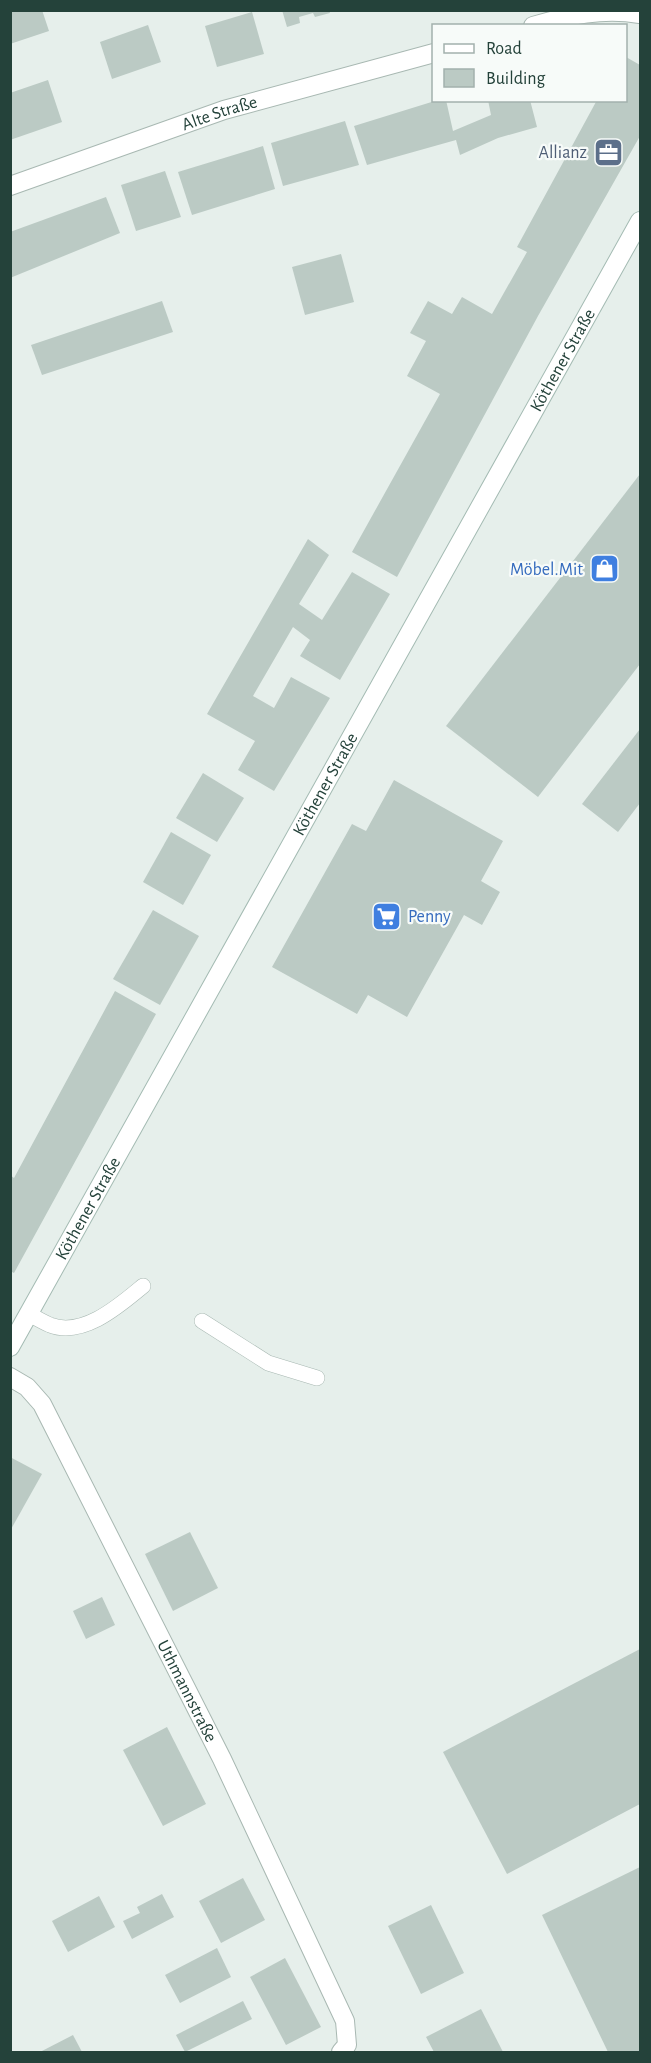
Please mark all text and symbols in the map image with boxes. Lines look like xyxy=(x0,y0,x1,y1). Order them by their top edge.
legend xyxy=(432,24,627,102)
text: Road xyxy=(486,40,522,58)
text: Building xyxy=(486,70,546,88)
street label: Alte Straße xyxy=(180,93,259,134)
office icon: Allianz xyxy=(592,136,624,168)
place label: Allianz xyxy=(539,144,587,162)
street label: Köthener Straße xyxy=(527,306,599,415)
shop icon: Möbel.Mit xyxy=(588,553,620,585)
place label: Möbel.Mit xyxy=(510,561,583,579)
street label: Köthener Straße xyxy=(290,730,362,839)
supermarket icon: Penny xyxy=(371,900,403,932)
place label: Penny xyxy=(408,908,451,926)
street label: Köthener Straße xyxy=(53,1154,124,1263)
street label: Uthmannstraße xyxy=(153,1637,220,1745)

